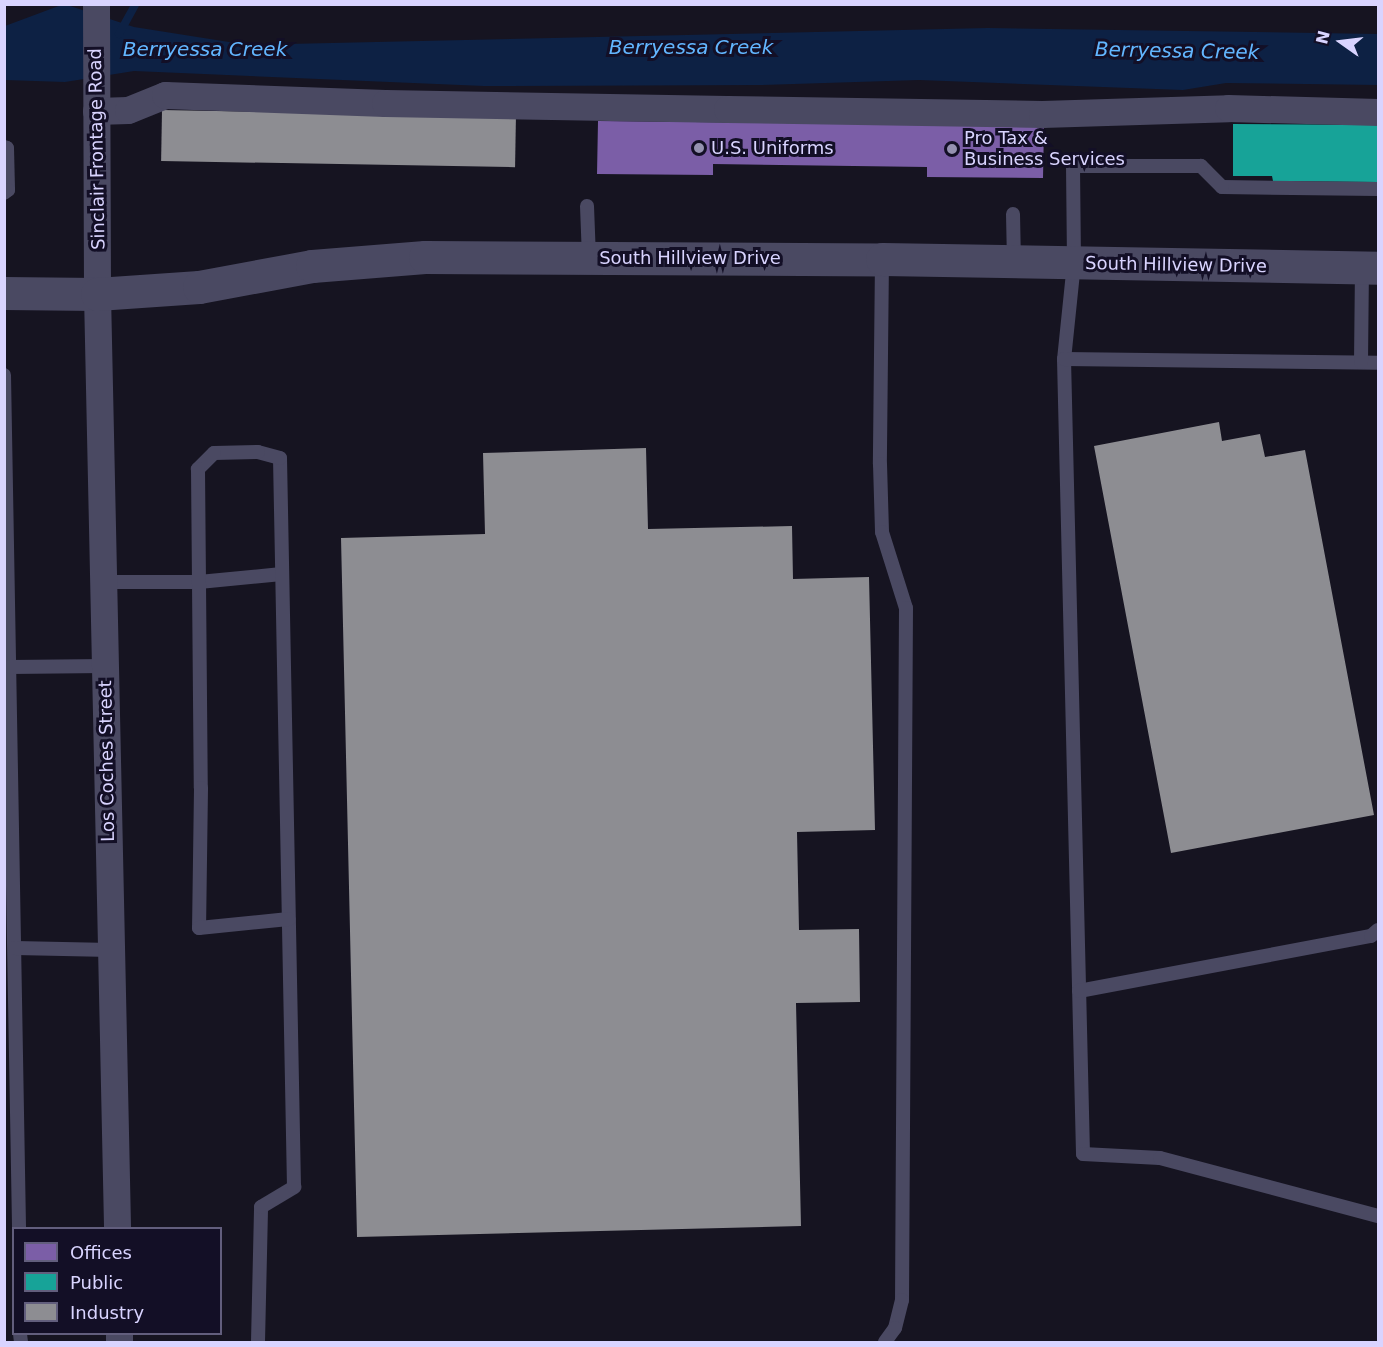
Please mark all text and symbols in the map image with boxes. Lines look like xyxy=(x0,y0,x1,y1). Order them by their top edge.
north arrow xyxy=(1311,12,1371,72)
text: N xyxy=(1312,29,1334,46)
water label: Berryessa Creek xyxy=(609,35,773,59)
water label: Berryessa Creek xyxy=(123,37,287,61)
water label: Berryessa Creek xyxy=(1095,38,1259,64)
street label: Sinclair Frontage Road xyxy=(84,48,110,250)
place label: Pro Tax & Business Services xyxy=(964,128,1125,170)
place label: U.S. Uniforms xyxy=(711,137,834,159)
marker: U.S. Uniforms xyxy=(692,141,706,155)
marker: Pro Tax & Business Services xyxy=(945,142,959,156)
street label: South Hillview Drive xyxy=(599,247,781,269)
street label: South Hillview Drive xyxy=(1085,253,1267,277)
street label: Los Coches Street xyxy=(95,680,119,842)
legend xyxy=(12,1227,222,1335)
text: Offices xyxy=(70,1242,132,1263)
text: Public xyxy=(70,1272,123,1293)
text: Industry xyxy=(70,1302,144,1323)

